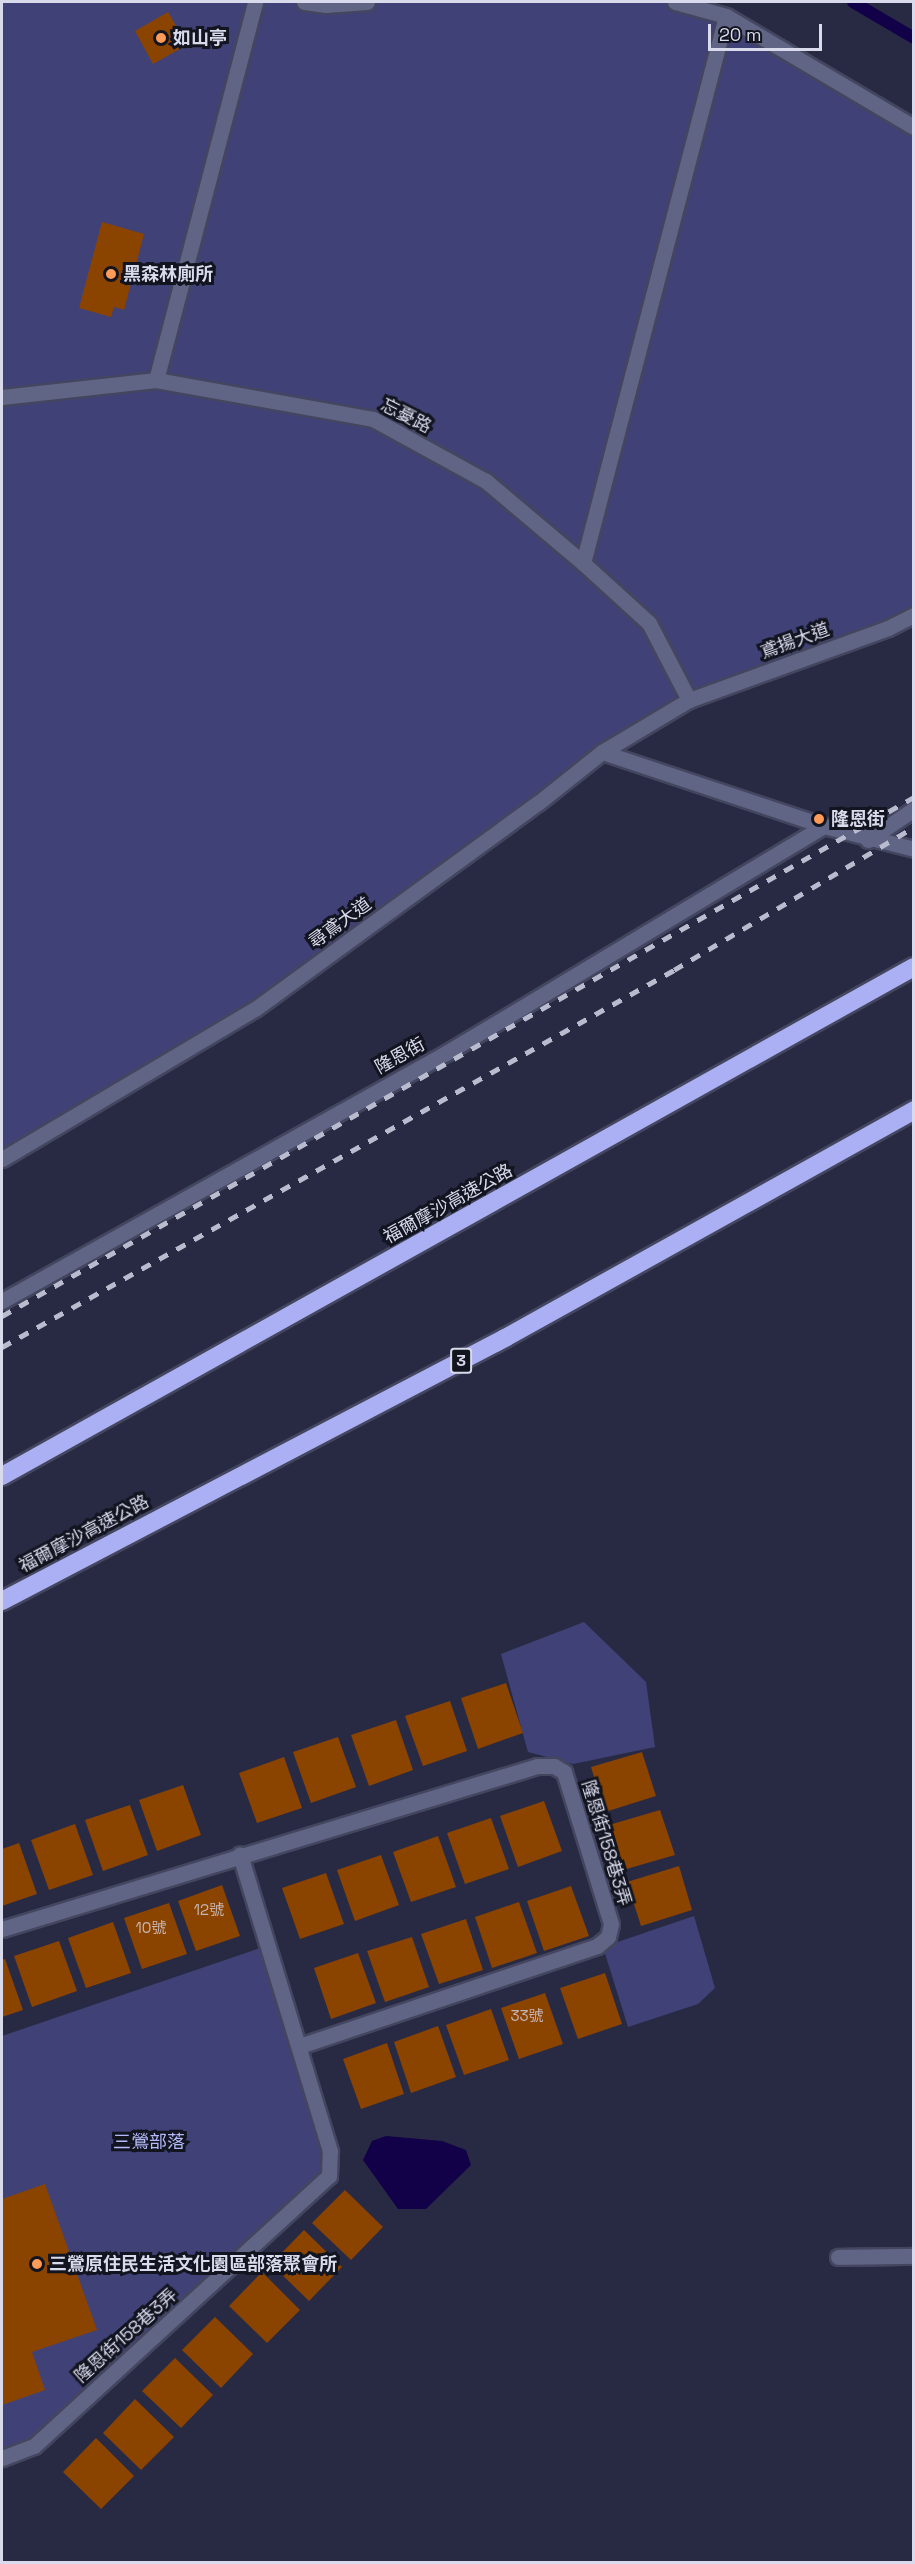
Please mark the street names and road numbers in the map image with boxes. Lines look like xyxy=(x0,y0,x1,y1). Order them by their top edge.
street label: 忘憂路 xyxy=(377,394,435,438)
street label: 鳶揚大道 xyxy=(757,619,833,663)
street label: 尋鳶大道 xyxy=(305,893,375,953)
street label: 隆恩街 xyxy=(371,1033,429,1079)
street label: 福爾摩沙高速公路 xyxy=(380,1160,516,1248)
road number: 3 xyxy=(449,1348,473,1374)
street label: 福爾摩沙高速公路 xyxy=(15,1491,153,1577)
street label: 隆恩街158巷3弄 xyxy=(577,1777,635,1909)
street label: 隆恩街158巷3弄 xyxy=(70,2284,182,2388)

